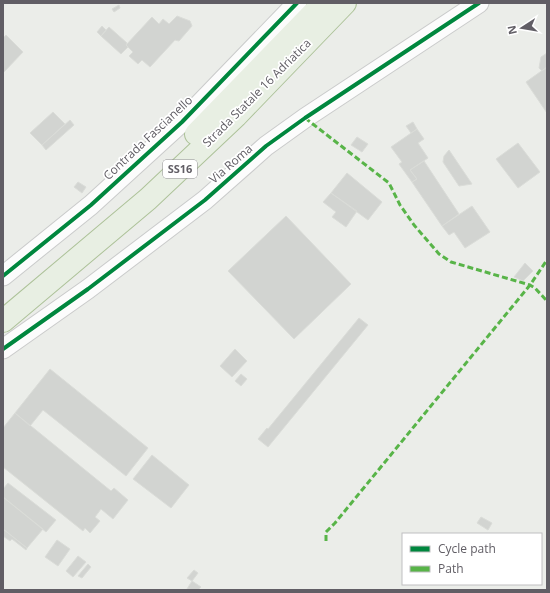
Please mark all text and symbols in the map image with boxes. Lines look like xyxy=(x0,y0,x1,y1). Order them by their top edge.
north arrow xyxy=(502,8,542,48)
text: N xyxy=(503,24,520,36)
street label: Strada Statale 16 Adriatica xyxy=(199,35,315,151)
street label: Contrada Fascianello xyxy=(99,92,196,184)
street label: Via Roma xyxy=(205,140,256,187)
road number: SS16 xyxy=(163,160,197,178)
legend xyxy=(402,533,542,585)
text: Cycle path xyxy=(438,540,496,557)
text: Path xyxy=(438,560,464,577)

